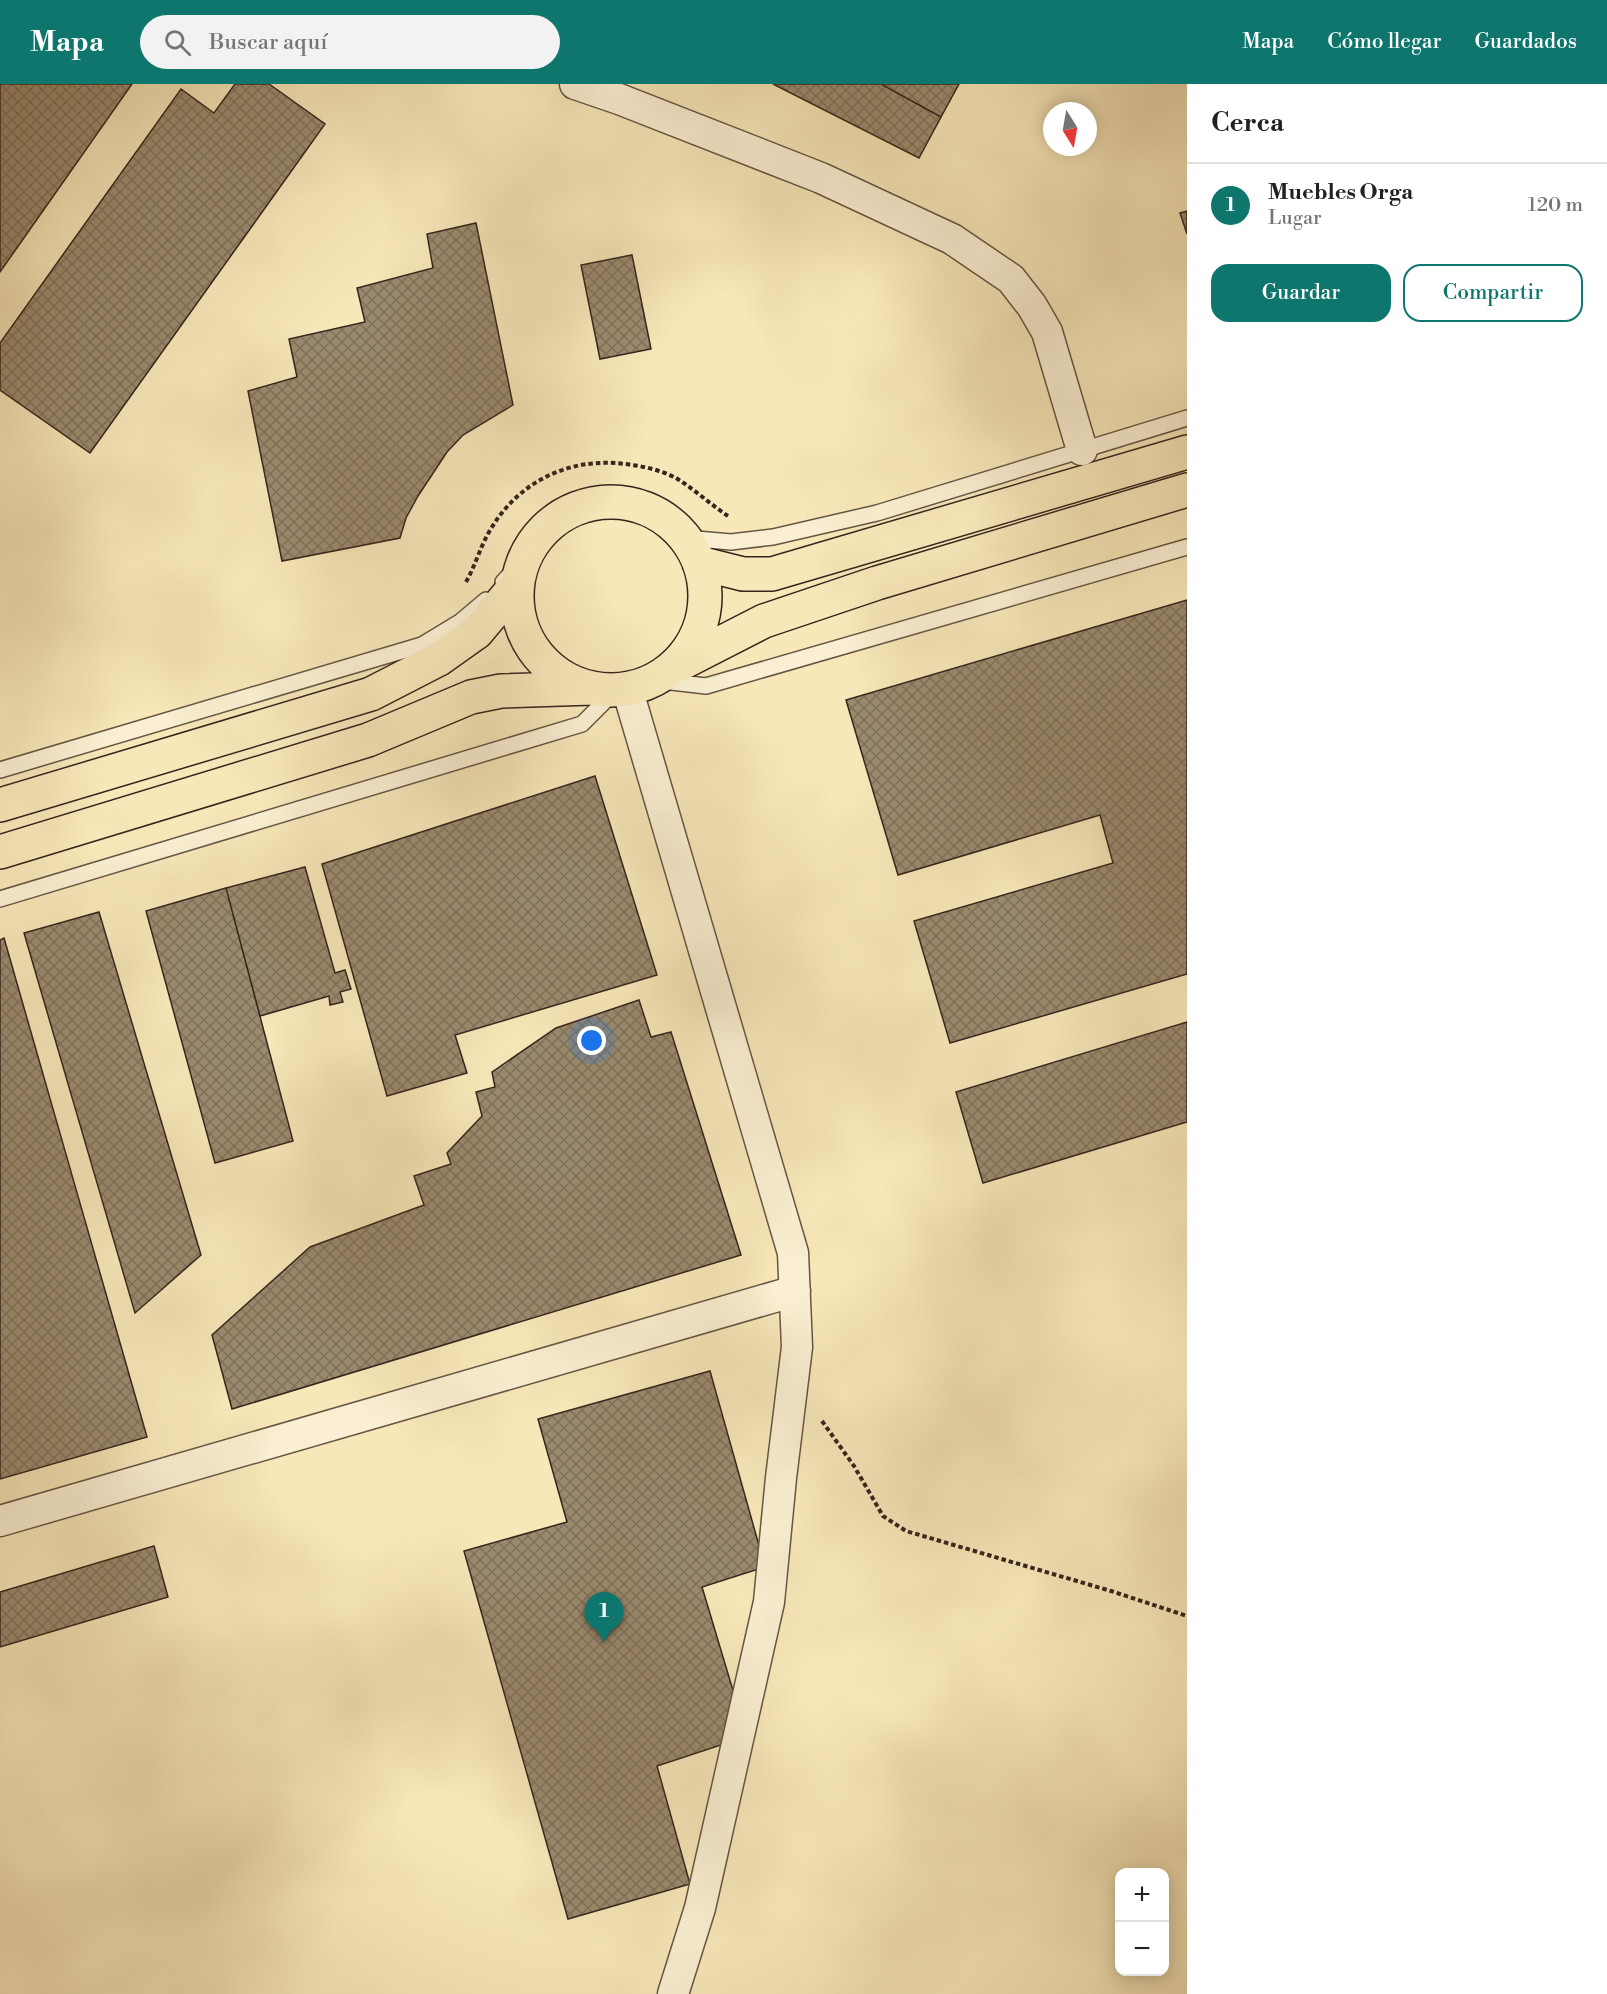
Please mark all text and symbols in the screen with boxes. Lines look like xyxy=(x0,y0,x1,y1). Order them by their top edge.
search box xyxy=(140,15,560,69)
text: Mapa xyxy=(30,25,104,60)
icon: search xyxy=(161,26,194,59)
text: Buscar aquí xyxy=(209,29,328,56)
text: Mapa xyxy=(1242,29,1294,55)
text: Cómo llegar xyxy=(1327,29,1442,55)
text: Guardados xyxy=(1475,29,1577,55)
north arrow xyxy=(1043,102,1097,156)
text: Cerca xyxy=(1211,107,1284,139)
text: Muebles Orga xyxy=(1268,179,1413,206)
text: 1 xyxy=(1226,193,1235,218)
text: 120 m xyxy=(1528,193,1583,218)
text: Lugar xyxy=(1268,206,1322,231)
button: Guardar xyxy=(1211,264,1391,322)
button: Compartir xyxy=(1403,264,1583,322)
your location xyxy=(577,1026,606,1055)
pin: 1 xyxy=(584,1592,624,1642)
map controls xyxy=(1115,1868,1169,1976)
button: + xyxy=(1115,1868,1169,1922)
button: − xyxy=(1115,1922,1169,1976)

